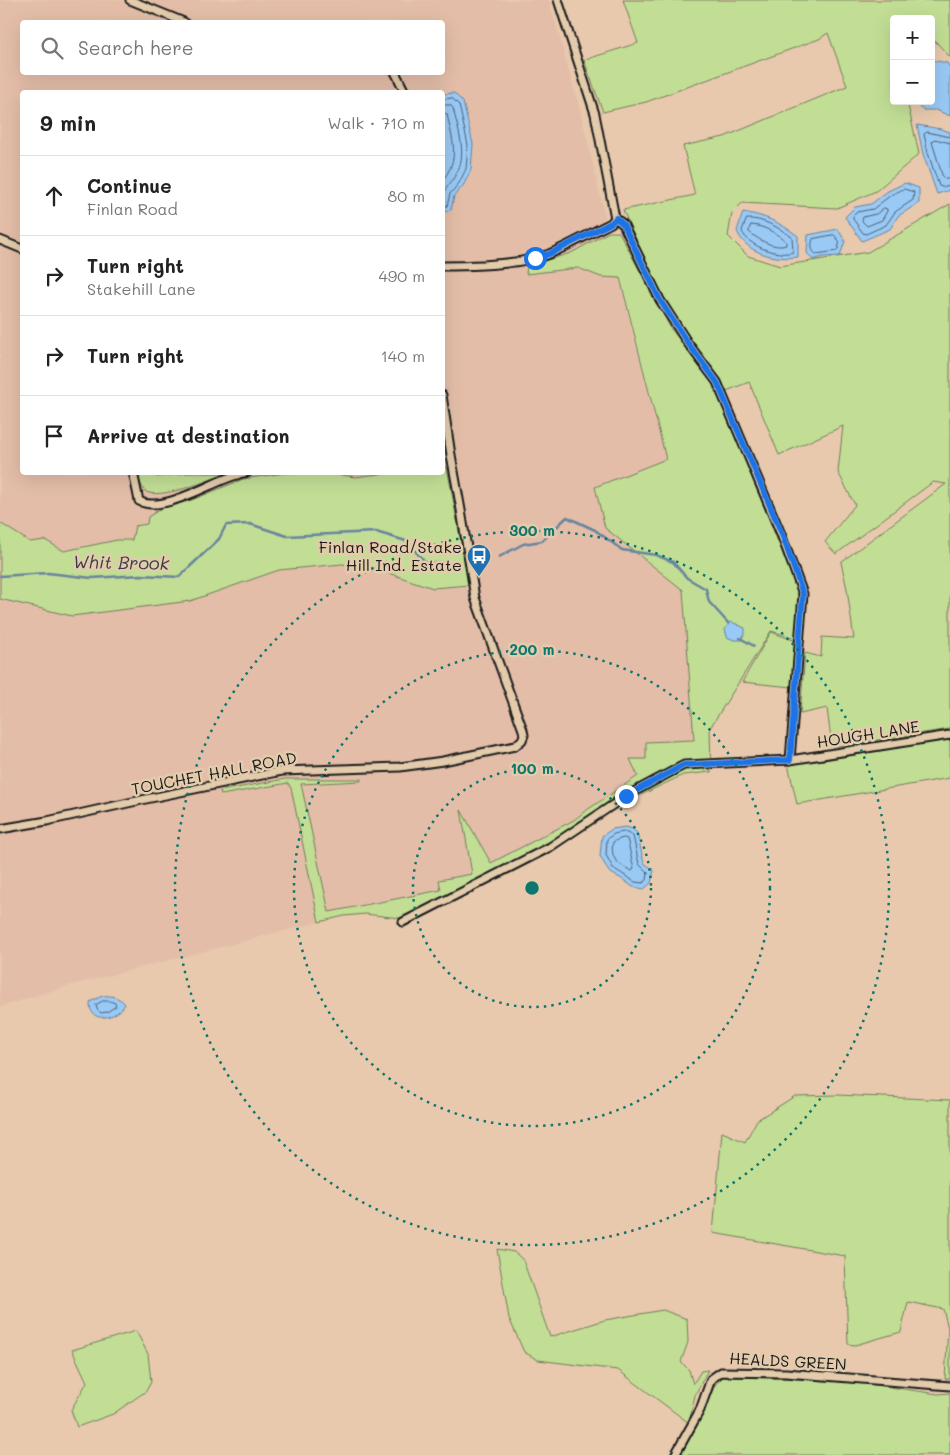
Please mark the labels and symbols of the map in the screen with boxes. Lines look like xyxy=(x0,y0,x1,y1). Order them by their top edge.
route start xyxy=(524,247,547,270)
text: 300 m xyxy=(509,520,555,540)
place label: Finlan Road/Stake Hill Ind. Estate xyxy=(319,536,462,575)
bus stop icon: Finlan Road/Stake Hill Ind. Estate xyxy=(466,543,492,577)
water label: Whit Brook xyxy=(73,549,170,575)
text: 200 m xyxy=(510,639,555,659)
street label: HOUGH LANE xyxy=(815,715,921,752)
street label: TOUCHET HALL ROAD xyxy=(130,746,298,799)
text: 100 m xyxy=(510,758,554,778)
route end xyxy=(615,785,638,808)
centre of rings xyxy=(523,879,541,897)
street label: HEALDS GREEN xyxy=(729,1347,847,1374)

